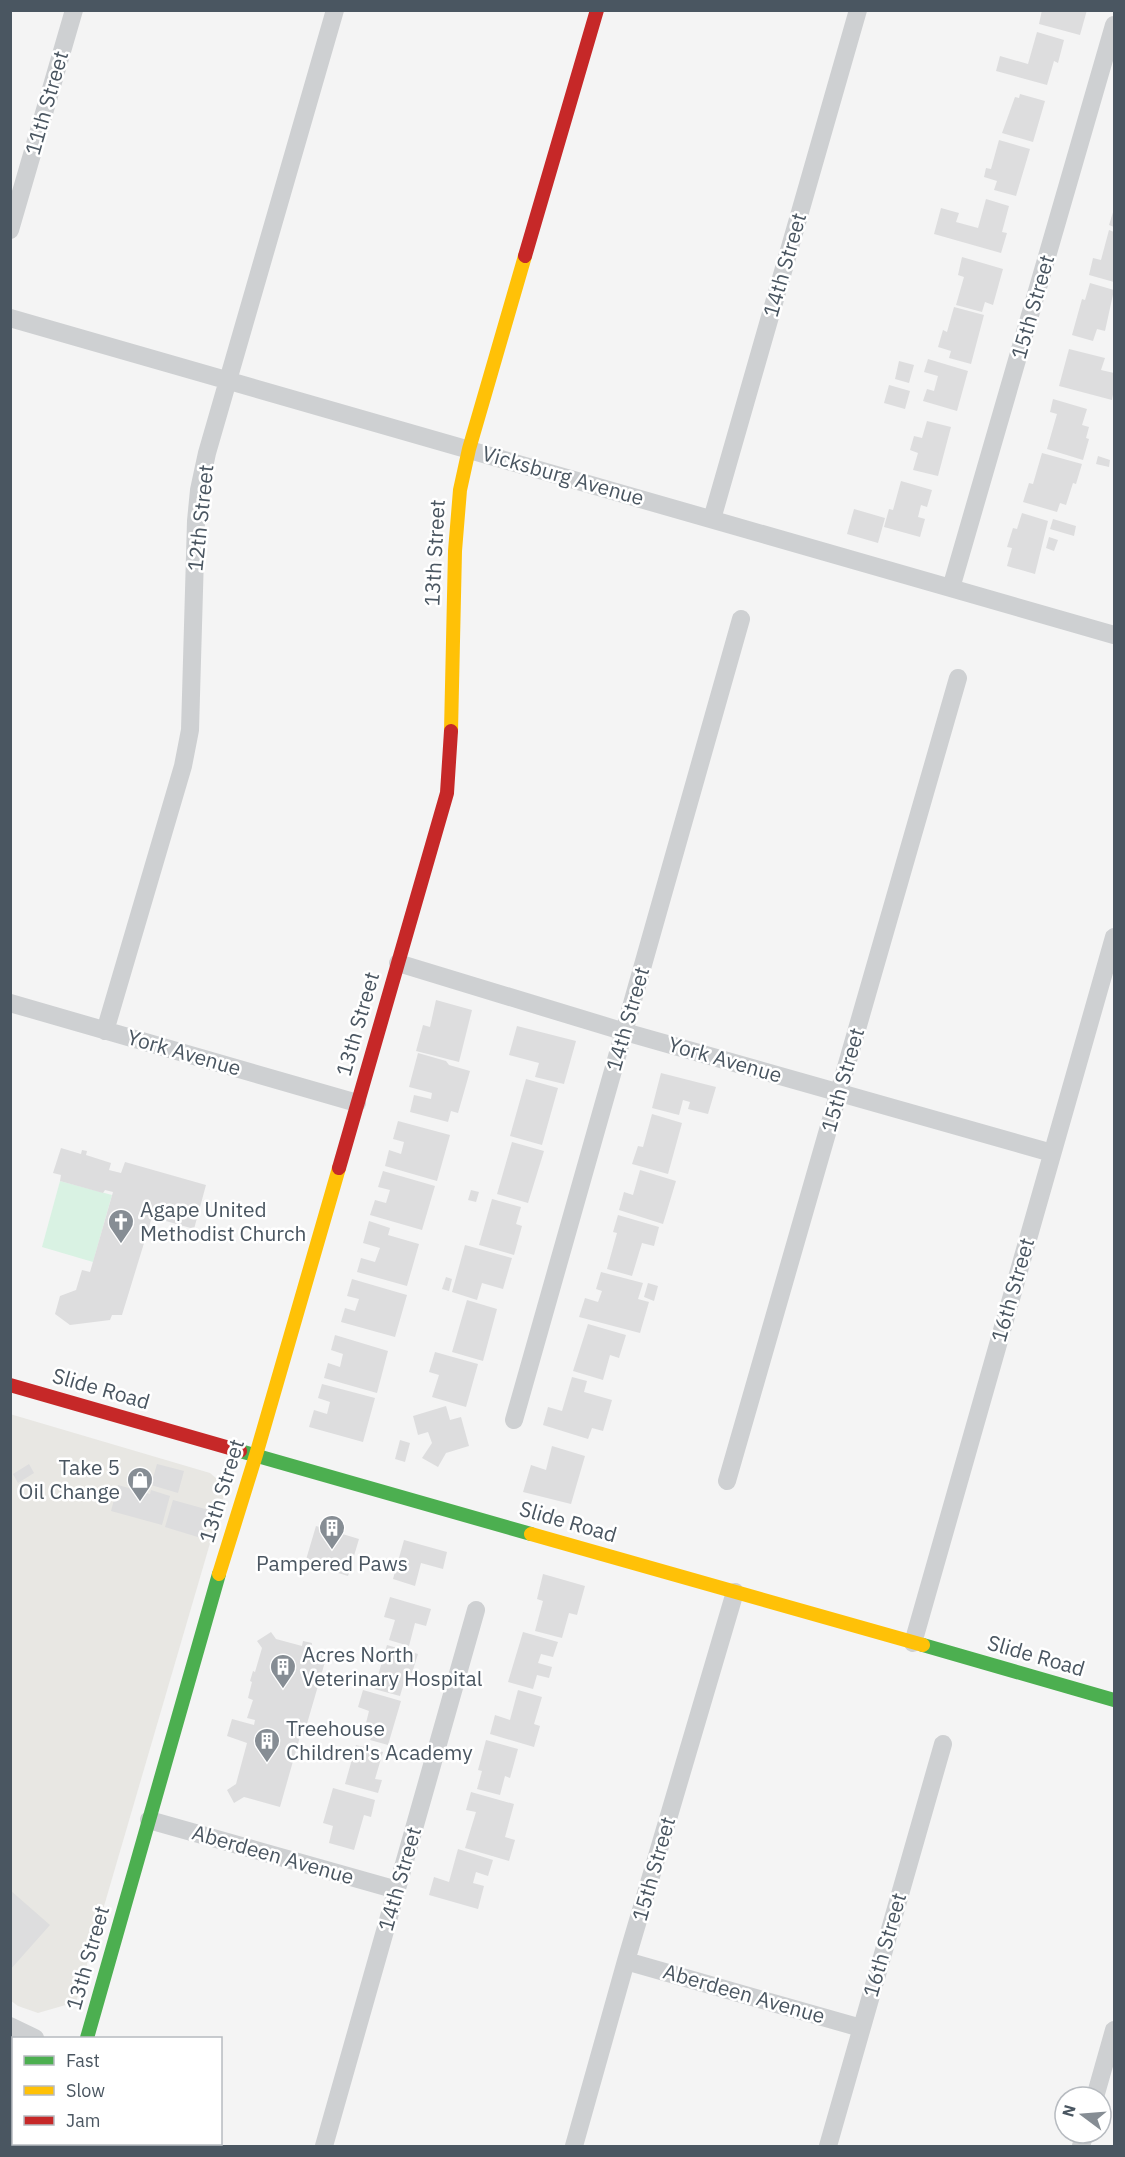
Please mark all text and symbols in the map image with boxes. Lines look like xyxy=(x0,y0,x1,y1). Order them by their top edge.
street label: 11th Street xyxy=(18,47,74,158)
street label: 14th Street xyxy=(756,209,812,320)
street label: 15th Street xyxy=(1004,251,1060,362)
street label: Vicksburg Avenue xyxy=(479,439,647,512)
street label: 12th Street xyxy=(180,463,220,573)
street label: 13th Street xyxy=(417,499,451,607)
street label: 14th Street xyxy=(599,963,655,1074)
street label: 13th Street xyxy=(329,968,385,1079)
street label: York Avenue xyxy=(124,1022,244,1082)
street label: 15th Street xyxy=(814,1024,870,1135)
street label: York Avenue xyxy=(665,1029,785,1089)
place label: Agape United Methodist Church xyxy=(140,1195,306,1247)
church icon: Agape United Methodist Church xyxy=(106,1207,136,1245)
street label: 16th Street xyxy=(984,1234,1040,1345)
street label: Slide Road xyxy=(49,1361,153,1415)
street label: 13th Street xyxy=(192,1435,250,1546)
place label: Take 5 Oil Change xyxy=(19,1453,120,1505)
shop icon: Take 5 Oil Change xyxy=(125,1465,155,1503)
street label: Slide Road xyxy=(516,1494,620,1548)
building icon: Pampered Paws xyxy=(317,1513,347,1551)
place label: Pampered Paws xyxy=(256,1549,408,1577)
street label: Slide Road xyxy=(984,1628,1088,1682)
place label: Acres North Veterinary Hospital xyxy=(302,1640,483,1692)
building icon: Acres North Veterinary Hospital xyxy=(268,1652,298,1690)
place label: Treehouse Children's Academy xyxy=(286,1714,473,1766)
building icon: Treehouse Children's Academy xyxy=(252,1726,282,1764)
street label: 15th Street xyxy=(625,1813,681,1924)
street label: Aberdeen Avenue xyxy=(189,1818,357,1891)
street label: 14th Street xyxy=(371,1823,427,1934)
street label: 16th Street xyxy=(856,1889,912,2000)
street label: 13th Street xyxy=(59,1902,115,2013)
street label: Aberdeen Avenue xyxy=(660,1957,828,2030)
legend xyxy=(12,2037,222,2145)
text: Fast xyxy=(66,2049,100,2072)
text: Slow xyxy=(66,2079,105,2102)
north arrow xyxy=(1053,2085,1113,2145)
text: N xyxy=(1057,2103,1080,2119)
text: Jam xyxy=(66,2109,101,2132)

